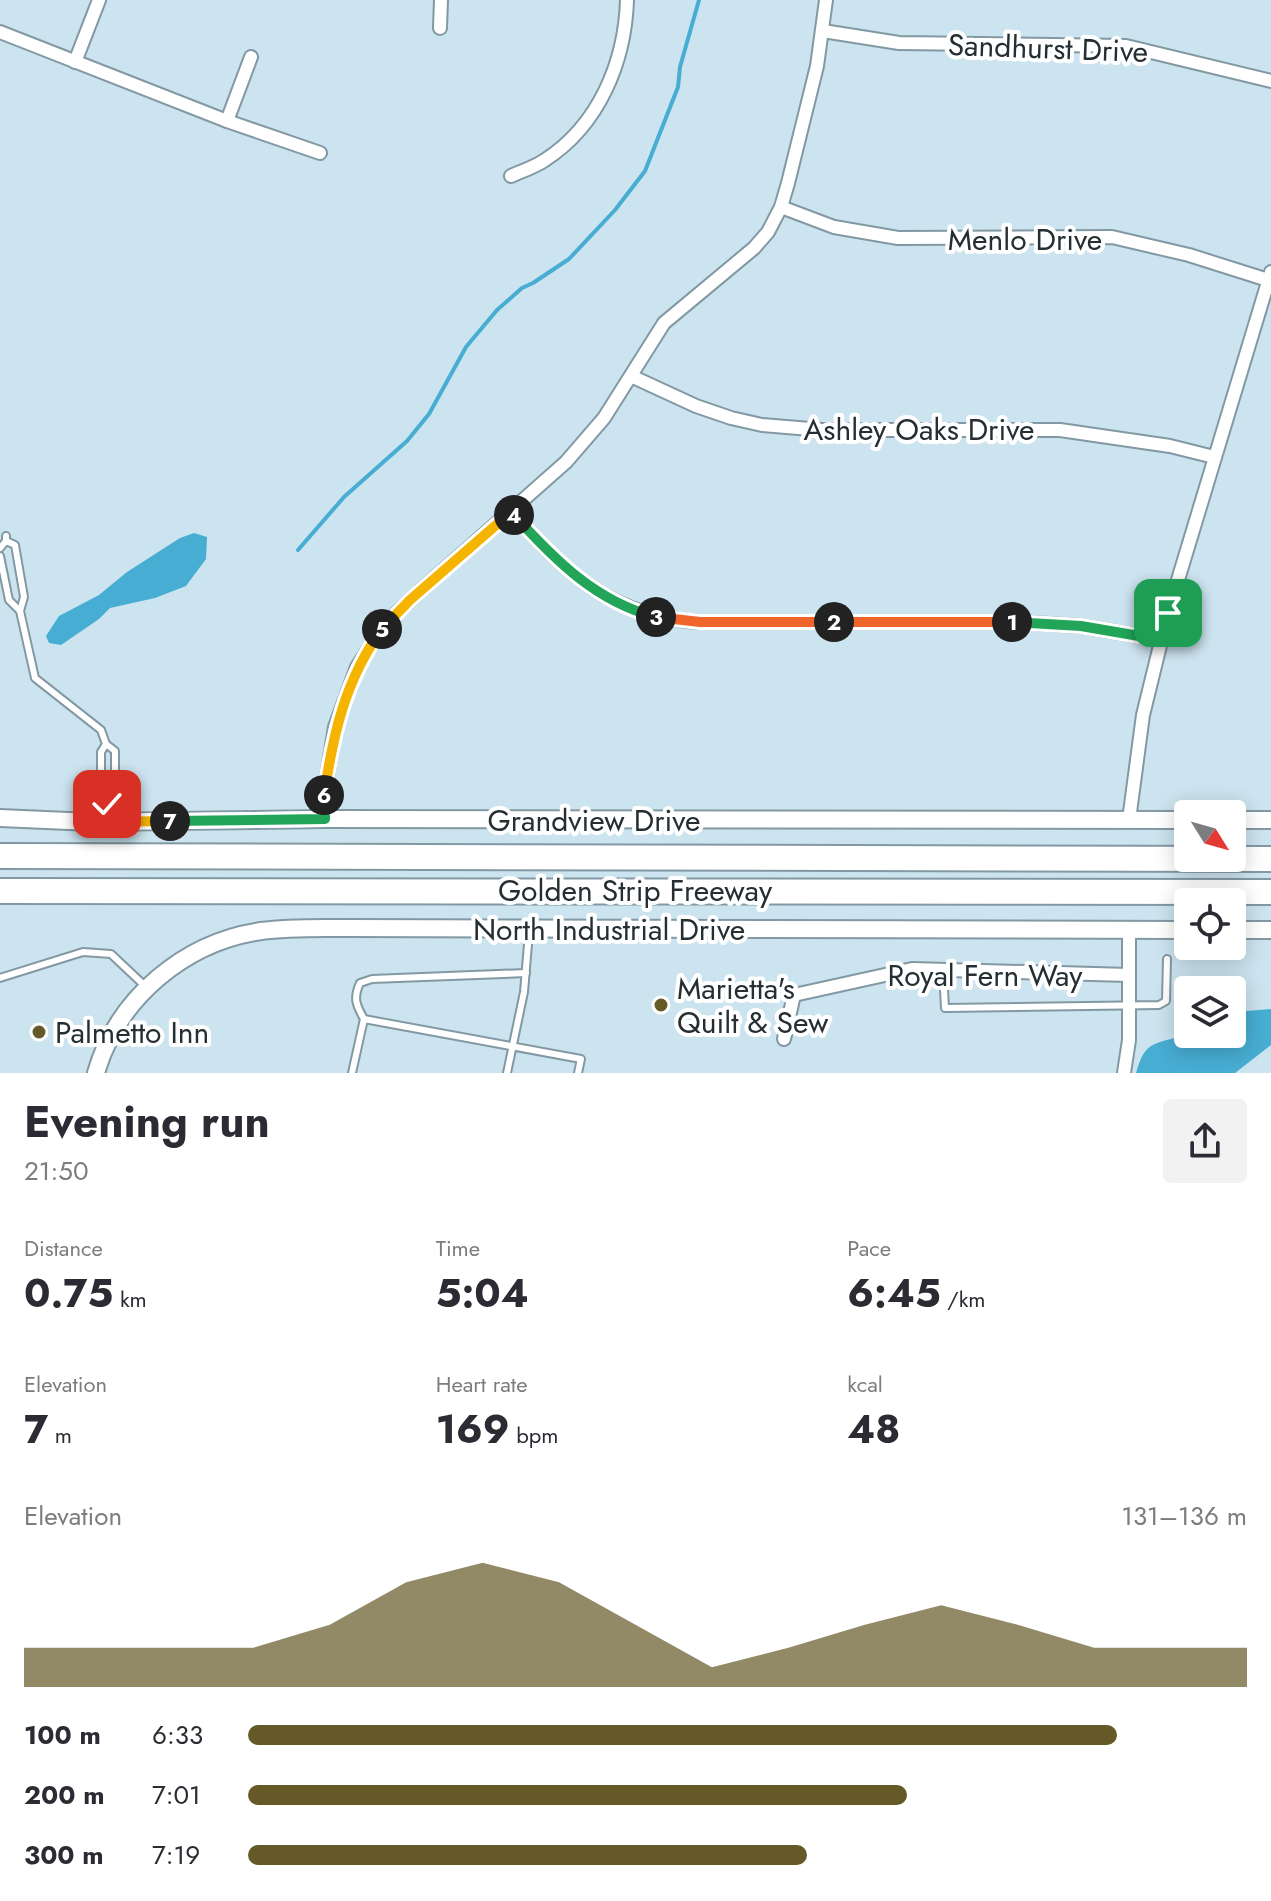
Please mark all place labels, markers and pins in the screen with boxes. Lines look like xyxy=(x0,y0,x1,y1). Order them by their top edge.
pin: 4 xyxy=(494,495,534,535)
pin xyxy=(1134,579,1202,647)
pin: 3 xyxy=(636,597,676,637)
pin: 2 xyxy=(814,602,854,642)
pin: 1 xyxy=(992,602,1032,642)
pin: 5 xyxy=(362,609,402,649)
pin xyxy=(73,770,141,838)
pin: 6 xyxy=(304,775,344,815)
pin: 7 xyxy=(150,801,190,841)
place label: Marietta's Quilt & Sew xyxy=(677,967,829,1044)
marker: Marietta's Quilt & Sew xyxy=(652,996,670,1014)
place label: Palmetto Inn xyxy=(55,1011,209,1054)
marker: Palmetto Inn xyxy=(30,1023,48,1041)

